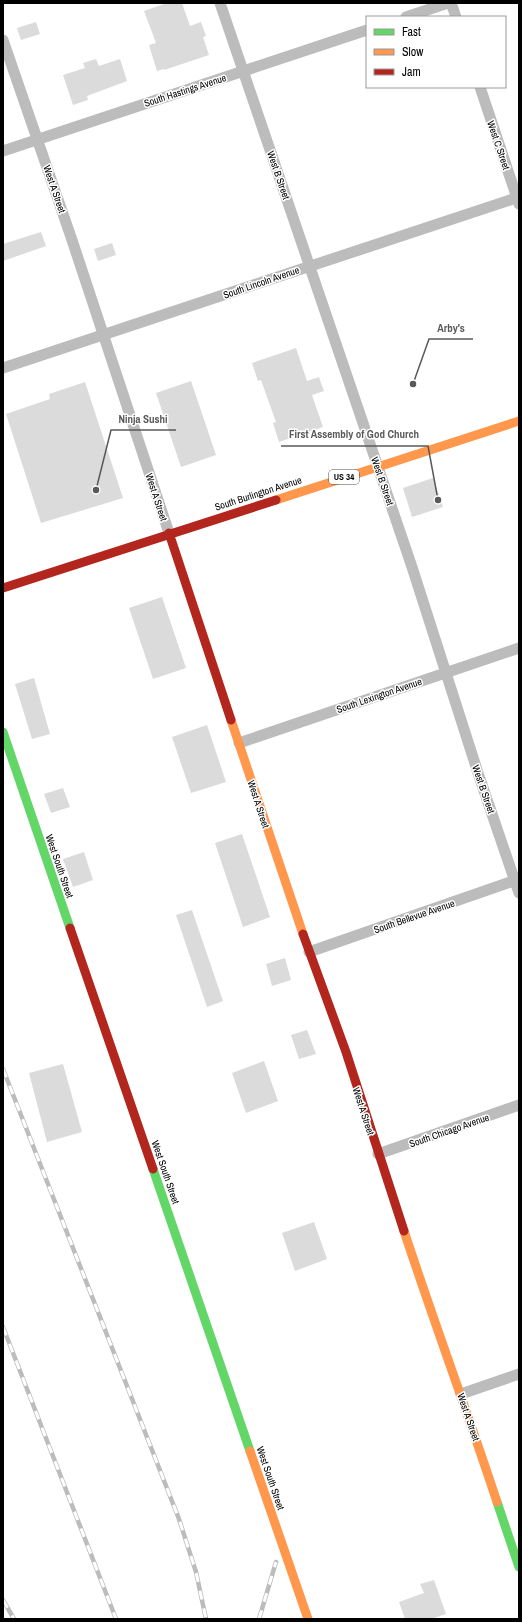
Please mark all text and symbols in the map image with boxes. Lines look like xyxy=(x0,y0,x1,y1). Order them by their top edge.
legend xyxy=(366,16,506,88)
text: Fast xyxy=(402,24,421,40)
text: Slow xyxy=(402,44,424,60)
text: Jam xyxy=(402,64,421,80)
street label: South Hastings Avenue xyxy=(142,71,228,110)
street label: West C Street xyxy=(484,119,513,172)
street label: West B Street xyxy=(264,149,293,202)
street label: West A Street xyxy=(40,164,69,215)
street label: South Lincoln Avenue xyxy=(221,263,301,302)
callout: Arby's xyxy=(429,316,473,339)
text: Arby's xyxy=(437,321,465,335)
callout: Ninja Sushi xyxy=(111,407,176,430)
text: Ninja Sushi xyxy=(118,412,168,426)
callout: First Assembly of God Church xyxy=(281,423,428,446)
text: First Assembly of God Church xyxy=(289,427,419,441)
street label: West B Street xyxy=(368,455,397,508)
road number: US 34 xyxy=(329,470,359,484)
street label: West A Street xyxy=(143,472,171,523)
street label: South Burlington Avenue xyxy=(213,473,304,514)
street label: South Lexington Avenue xyxy=(335,675,424,716)
street label: West B Street xyxy=(469,763,498,816)
street label: West A Street xyxy=(245,779,273,830)
street label: West South Street xyxy=(43,833,77,900)
street label: South Bellevue Avenue xyxy=(372,896,457,936)
street label: West A Street xyxy=(350,1086,378,1137)
street label: South Chicago Avenue xyxy=(407,1111,491,1150)
street label: West South Street xyxy=(149,1139,183,1206)
street label: West A Street xyxy=(454,1392,483,1443)
street label: West South Street xyxy=(254,1445,288,1512)

